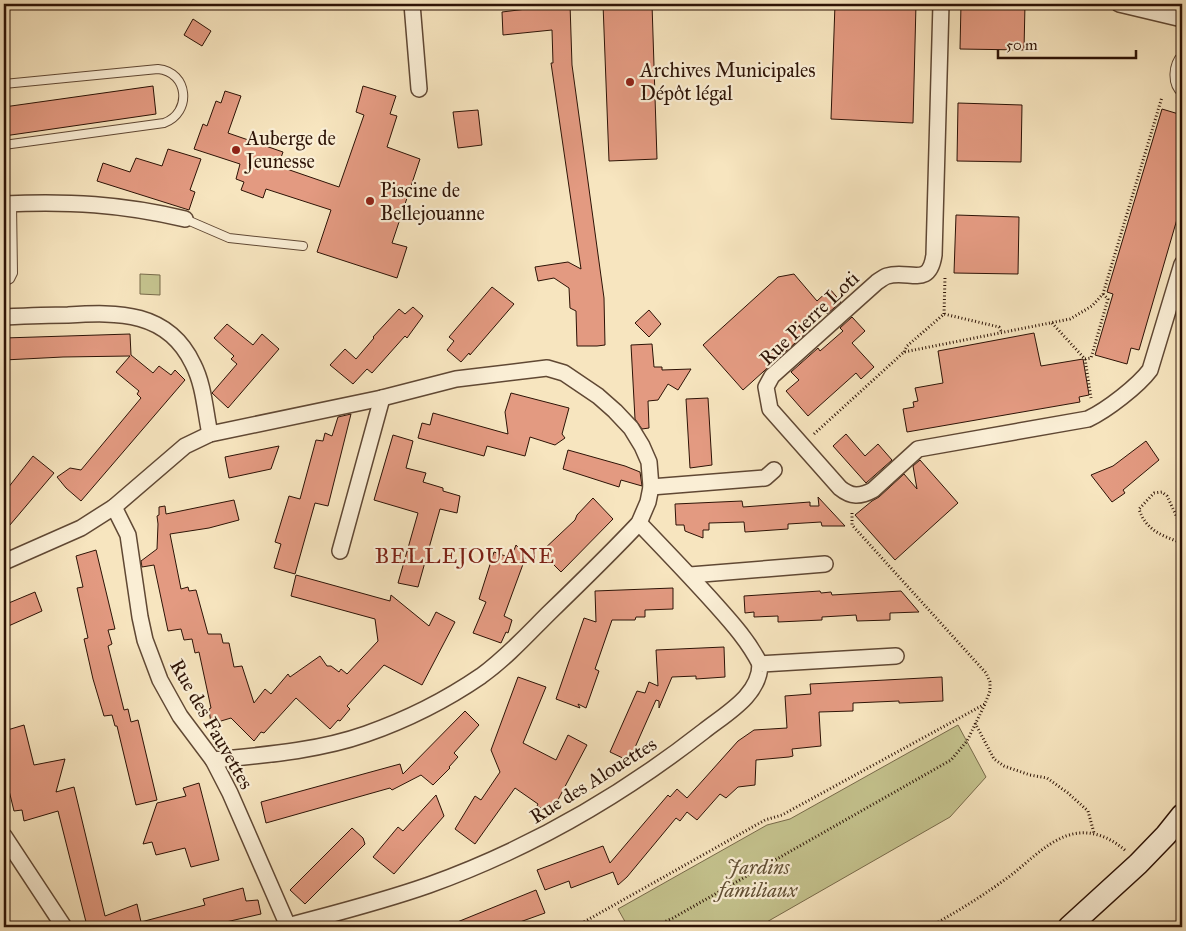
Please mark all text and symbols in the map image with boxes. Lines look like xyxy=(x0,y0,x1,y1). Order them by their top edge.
scale bar xyxy=(998,28,1136,60)
text: 50 m xyxy=(1006,36,1038,54)
place label: Archives Municipales Dépôt légal xyxy=(639,58,816,106)
marker: Archives Municipales Dépôt légal xyxy=(624,76,636,88)
place label: Auberge de Jeunesse xyxy=(244,126,336,174)
marker: Auberge de Jeunesse xyxy=(230,144,242,156)
place label: Piscine de Bellejouanne xyxy=(380,178,485,225)
marker: Piscine de Bellejouanne xyxy=(364,195,376,207)
street label: Rue Pierre Loti xyxy=(754,265,864,370)
district label: BELLEJOUANE xyxy=(375,542,555,569)
street label: Rue des Fauvettes xyxy=(165,655,259,793)
street label: Rue des Alouettes xyxy=(525,731,661,829)
park label: Jardins familiaux xyxy=(713,855,798,902)

